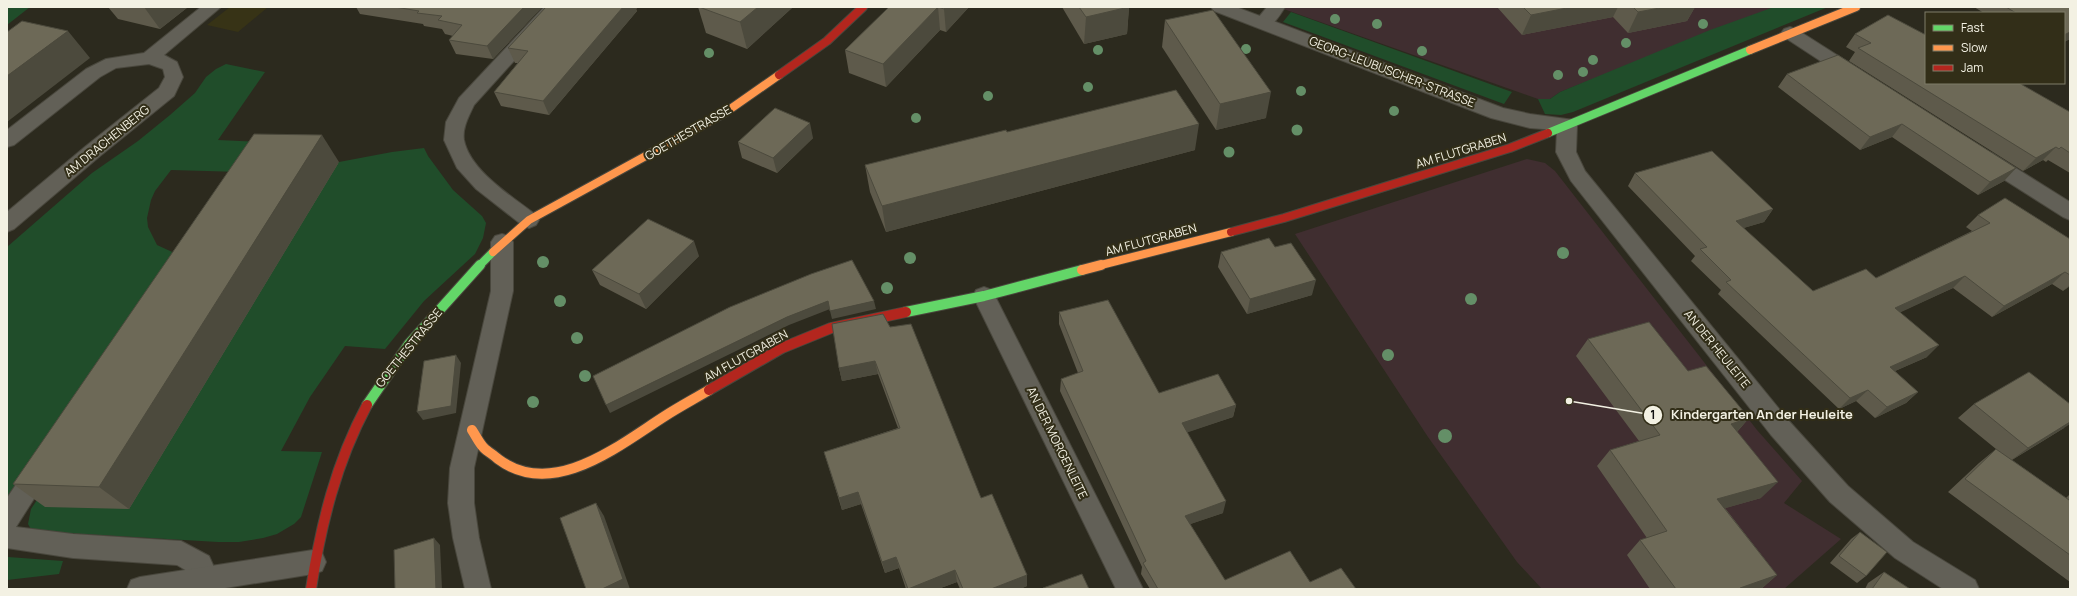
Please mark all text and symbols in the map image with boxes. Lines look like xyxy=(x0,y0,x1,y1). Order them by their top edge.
legend xyxy=(1925,12,2065,84)
text: Fast xyxy=(1961,19,1985,36)
street label: GEORG-LEUBUSCHER-STRASSE xyxy=(1307,32,1478,111)
text: Slow xyxy=(1961,39,1987,56)
text: Jam xyxy=(1961,59,1983,76)
street label: AM DRACHENBERG xyxy=(60,101,153,180)
street label: GOETHESTRASSE xyxy=(641,101,734,164)
street label: AM FLUTGRABEN xyxy=(1413,129,1508,172)
street label: AM FLUTGRABEN xyxy=(1103,219,1198,260)
street label: GOETHESTRASSE xyxy=(371,304,446,391)
street label: AN DER HEULEITE xyxy=(1680,306,1754,392)
street label: AM FLUTGRABEN xyxy=(701,325,791,386)
street label: AN DER MORGENLEITE xyxy=(1023,384,1092,502)
callout: Kindergarten An der Heuleite xyxy=(1643,402,1861,427)
text: Kindergarten An der Heuleite xyxy=(1671,405,1853,423)
text: 1 xyxy=(1650,406,1656,423)

